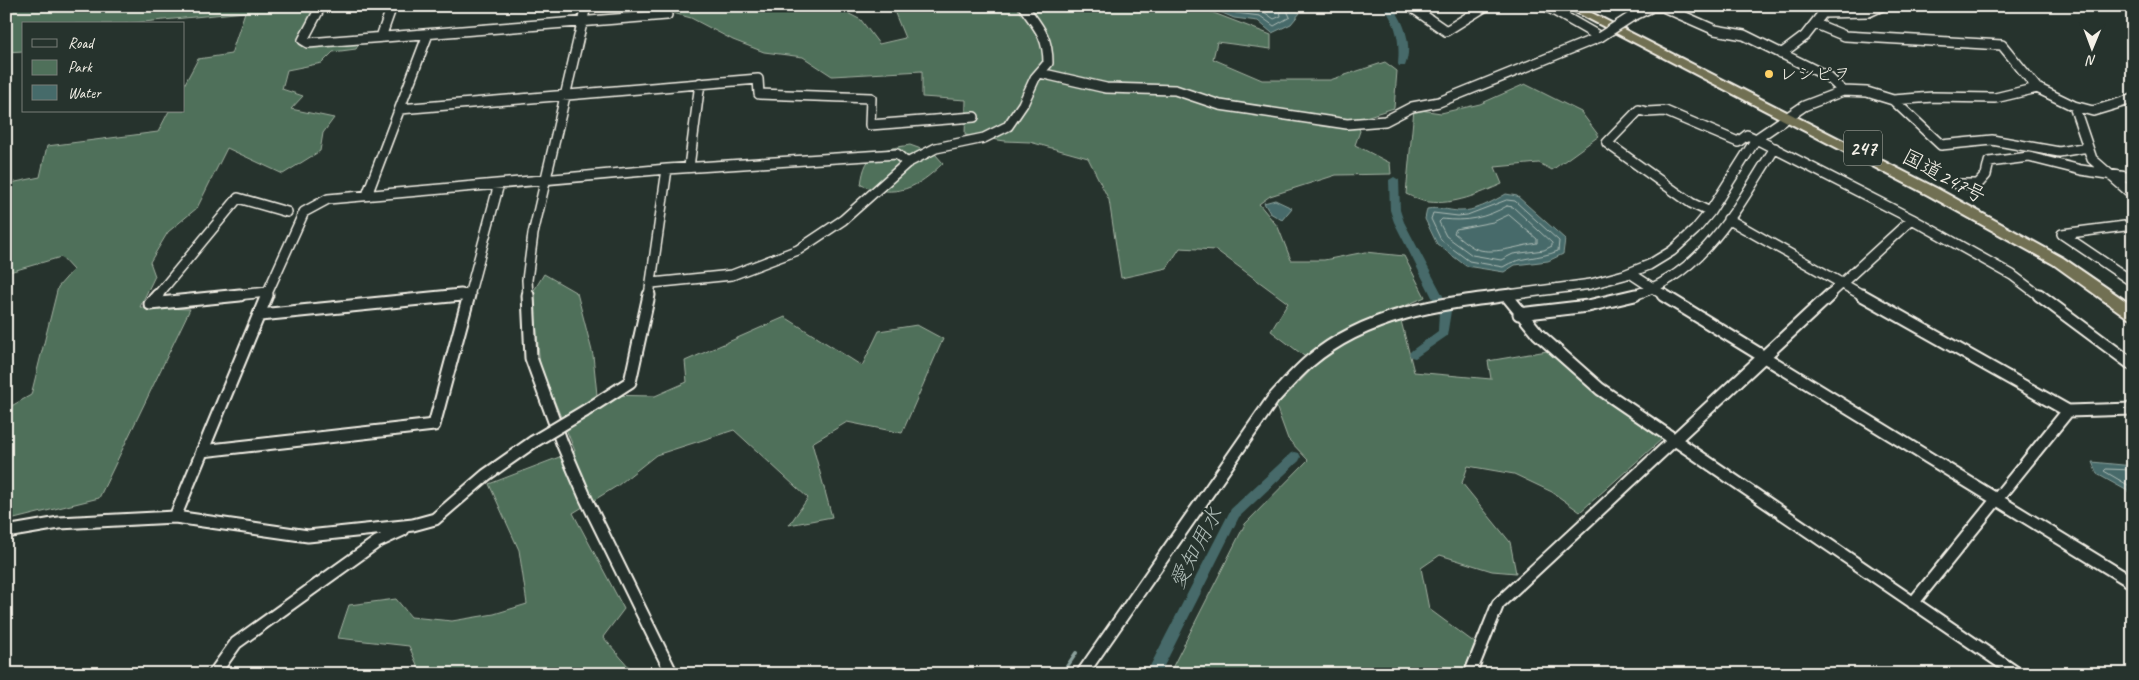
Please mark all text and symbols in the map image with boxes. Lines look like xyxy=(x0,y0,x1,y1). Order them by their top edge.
legend xyxy=(22,22,185,112)
north arrow xyxy=(2066,22,2116,72)
text: Road xyxy=(68,34,95,53)
text: N xyxy=(2085,52,2096,69)
text: Park xyxy=(68,58,93,77)
place label: レシピヲ xyxy=(1779,63,1851,85)
marker: レシピヲ xyxy=(1763,68,1775,80)
text: Water xyxy=(68,84,102,103)
road number: 247 xyxy=(1844,130,1882,166)
street label: 国道247号 xyxy=(1898,143,1990,209)
water label: 愛知用水 xyxy=(1163,503,1229,593)

